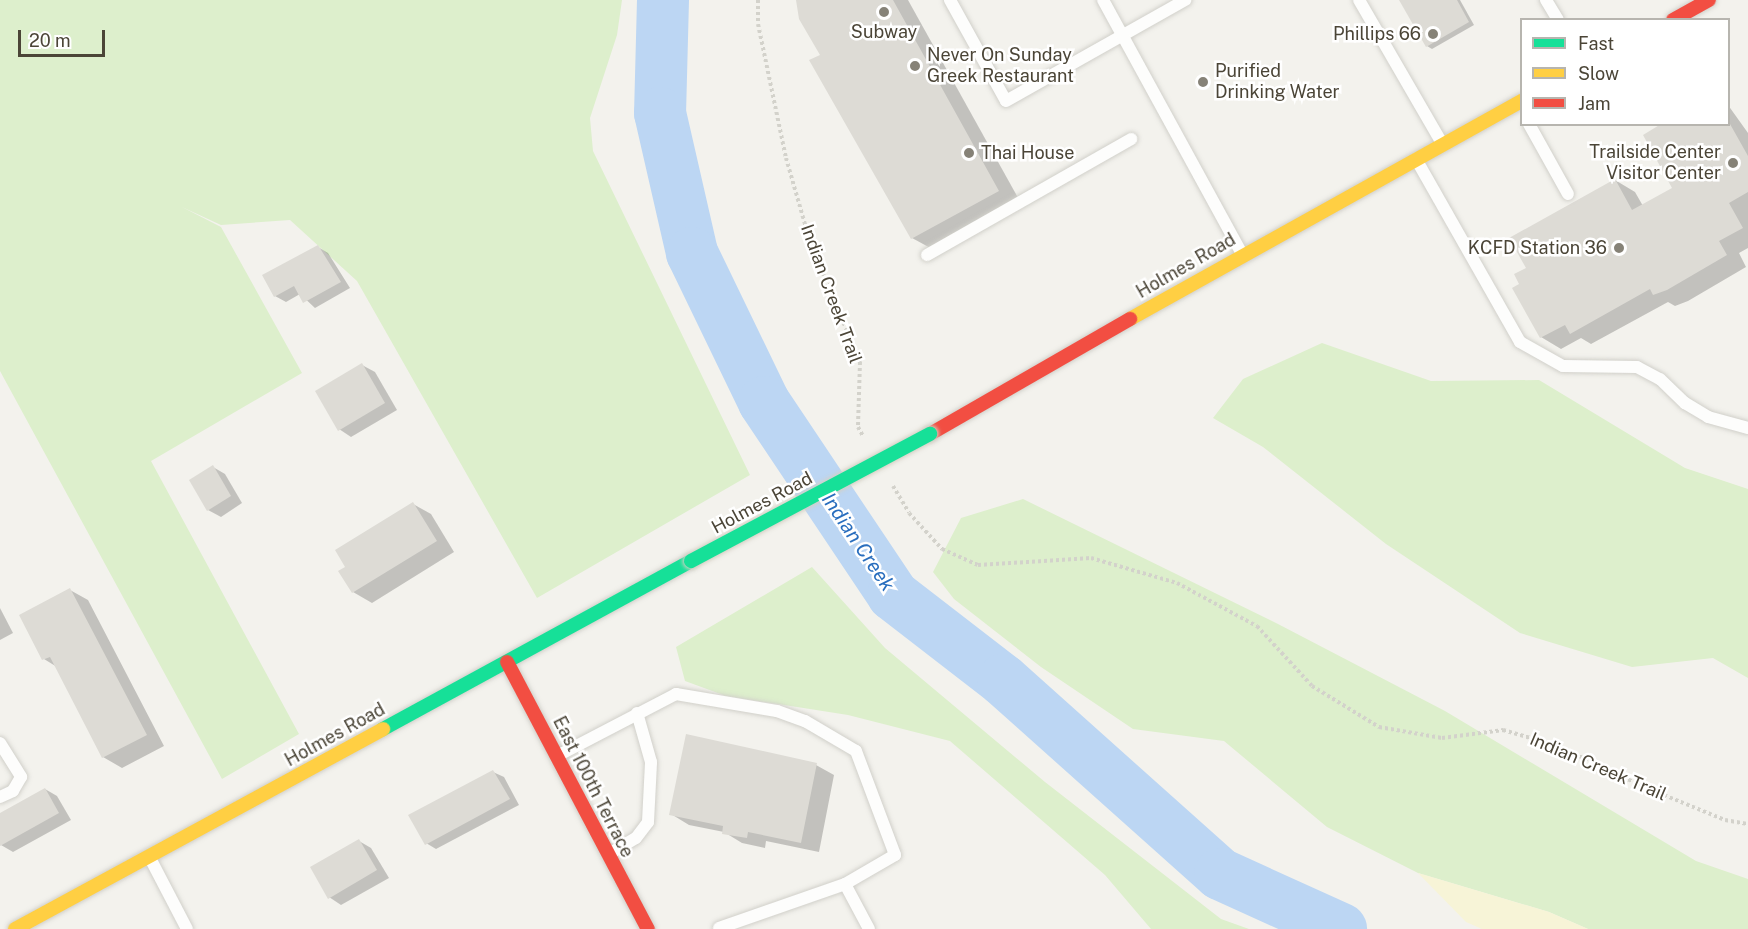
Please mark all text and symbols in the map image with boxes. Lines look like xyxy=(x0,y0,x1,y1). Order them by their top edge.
marker: Subway xyxy=(877,5,891,19)
scale bar xyxy=(21,18,108,56)
legend xyxy=(1520,18,1730,126)
place label: Subway xyxy=(851,21,917,43)
place label: Phillips 66 xyxy=(1333,23,1421,45)
marker: Phillips 66 xyxy=(1426,27,1440,41)
text: 20 m xyxy=(29,30,71,51)
text: Fast xyxy=(1578,33,1614,54)
place label: Never On Sunday Greek Restaurant xyxy=(927,45,1074,88)
marker: Never On Sunday Greek Restaurant xyxy=(908,59,922,73)
place label: Purified Drinking Water xyxy=(1215,61,1340,104)
text: Slow xyxy=(1578,63,1619,84)
marker: Purified Drinking Water xyxy=(1196,75,1210,89)
text: Jam xyxy=(1578,93,1611,114)
place label: Thai House xyxy=(981,142,1074,164)
place label: Trailside Center Visitor Center xyxy=(1589,142,1721,184)
marker: Thai House xyxy=(962,146,976,160)
marker: Trailside Center Visitor Center xyxy=(1726,156,1740,170)
street label: Indian Creek Trail xyxy=(796,221,866,367)
street label: Holmes Road xyxy=(1133,229,1239,303)
place label: KCFD Station 36 xyxy=(1468,237,1607,259)
marker: KCFD Station 36 xyxy=(1612,241,1626,255)
street label: Holmes Road xyxy=(708,467,816,539)
water label: Indian Creek xyxy=(816,488,900,596)
street label: Holmes Road xyxy=(281,699,389,771)
street label: East 100th Terrace xyxy=(548,713,638,861)
street label: Indian Creek Trail xyxy=(1526,728,1670,806)

